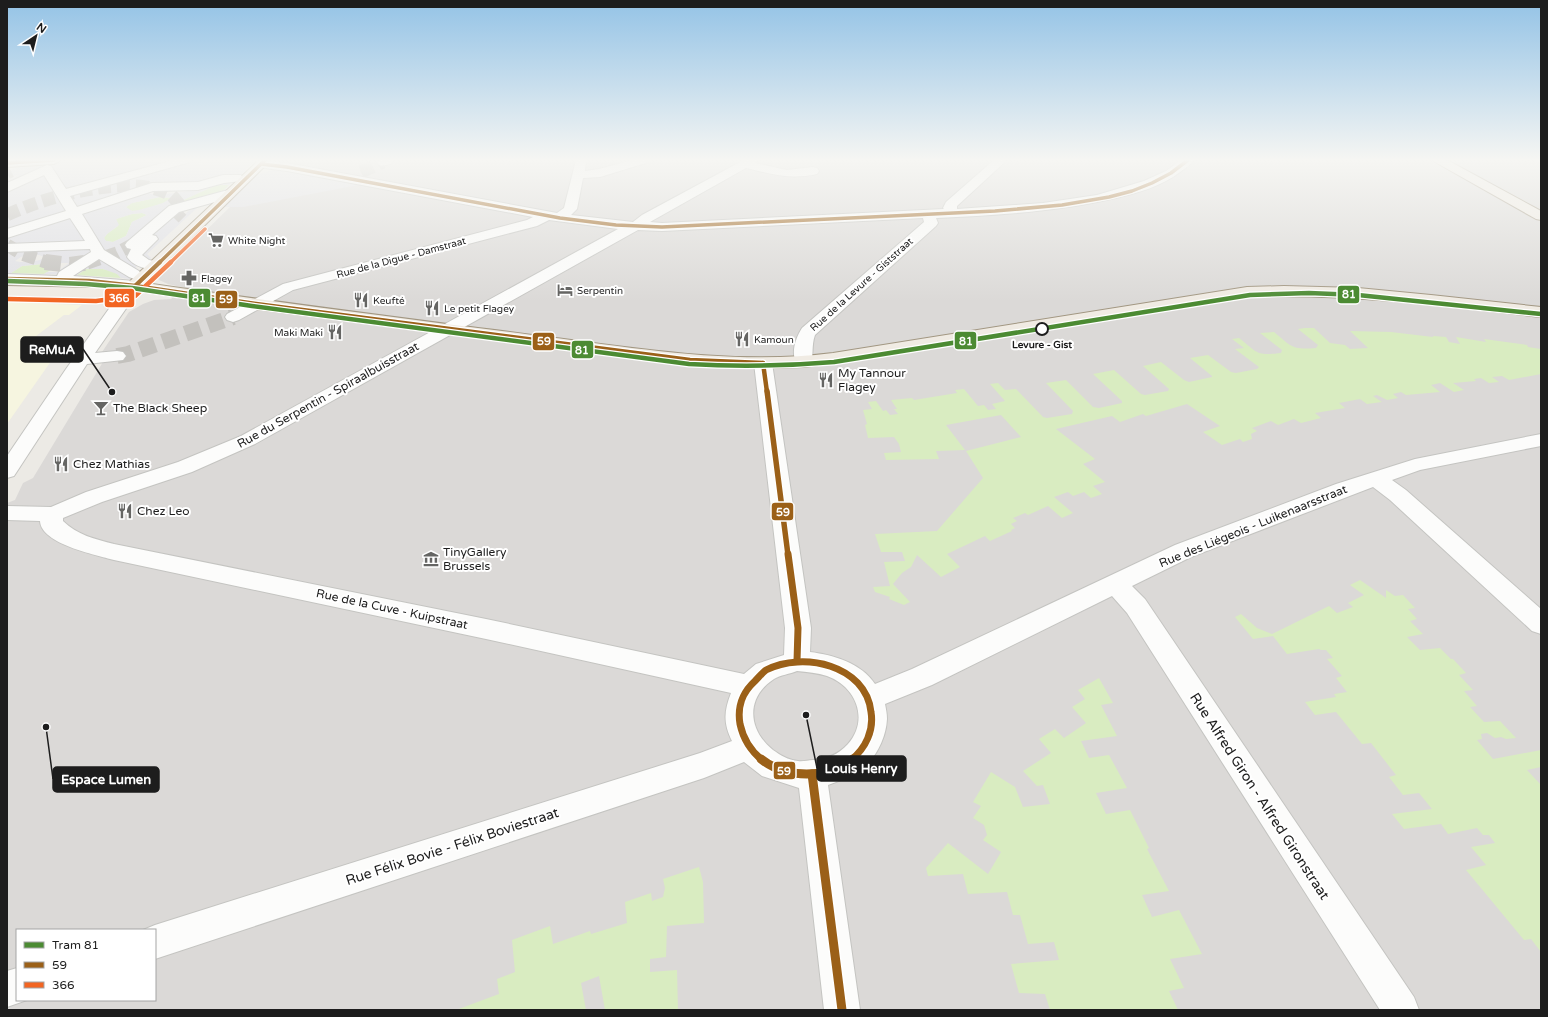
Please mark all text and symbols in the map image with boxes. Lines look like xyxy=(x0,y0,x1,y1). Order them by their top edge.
north arrow xyxy=(16,16,56,56)
text: N xyxy=(34,20,49,36)
supermarket icon: White Night xyxy=(207,231,225,249)
place label: White Night xyxy=(228,235,285,247)
street label: Rue de la Digue - Damstraat xyxy=(335,235,467,281)
street label: Rue de la Levure - Giststraat xyxy=(808,235,916,334)
pharmacy icon: Flagey xyxy=(180,269,198,287)
place label: Flagey xyxy=(201,273,233,285)
hotel icon: Serpentin xyxy=(556,281,574,299)
place label: Serpentin xyxy=(577,285,623,297)
line badge: 81 xyxy=(1337,285,1360,304)
line badge: 366 xyxy=(104,288,135,308)
line badge: 81 xyxy=(188,288,211,308)
text: 81 xyxy=(1342,288,1356,301)
line badge: 59 xyxy=(215,290,238,309)
restaurant icon: Keufté xyxy=(352,291,370,309)
text: 366 xyxy=(109,292,129,305)
text: 81 xyxy=(192,292,206,305)
text: 59 xyxy=(219,293,233,306)
place label: Keufté xyxy=(373,295,405,307)
restaurant icon: Le petit Flagey xyxy=(423,299,441,317)
place label: Le petit Flagey xyxy=(444,303,515,315)
marker: Levure - Gist xyxy=(1035,322,1049,336)
restaurant icon: Maki Maki xyxy=(326,323,344,341)
place label: Maki Maki xyxy=(274,327,323,339)
restaurant icon: Kamoun xyxy=(733,330,751,348)
line badge: 81 xyxy=(954,331,977,350)
line badge: 59 xyxy=(532,332,555,351)
place label: Kamoun xyxy=(754,334,794,346)
text: 59 xyxy=(537,335,551,348)
text: 81 xyxy=(959,335,973,348)
callout: ReMuA xyxy=(21,337,83,362)
street label: Rue du Serpentin - Spiraalbuisstraat xyxy=(235,339,422,451)
place label: Levure - Gist xyxy=(1012,339,1072,351)
line badge: 81 xyxy=(571,340,594,359)
text: ReMuA xyxy=(29,342,75,358)
text: 81 xyxy=(575,344,589,357)
place label: My Tannour Flagey xyxy=(838,366,906,394)
restaurant icon: My Tannour Flagey xyxy=(817,371,835,389)
bar icon: The Black Sheep xyxy=(92,399,110,417)
place label: The Black Sheep xyxy=(113,401,207,415)
restaurant icon: Chez Mathias xyxy=(52,455,70,473)
place label: Chez Mathias xyxy=(73,457,150,471)
street label: Rue des Liégeois - Luikenaarsstraat xyxy=(1157,482,1349,570)
restaurant icon: Chez Leo xyxy=(116,502,134,520)
line badge: 59 xyxy=(771,502,794,521)
place label: Chez Leo xyxy=(137,504,190,518)
text: 59 xyxy=(776,506,790,519)
place label: TinyGallery Brussels xyxy=(443,545,507,573)
museum icon: TinyGallery Brussels xyxy=(422,550,440,568)
street label: Rue de la Cuve - Kuipstraat xyxy=(315,586,469,632)
street label: Rue Alfred Giron - Alfred Gironstraat xyxy=(1186,690,1333,903)
callout: Louis Henry xyxy=(817,756,906,781)
line badge: 59 xyxy=(773,761,796,780)
text: Louis Henry xyxy=(824,761,898,777)
text: 59 xyxy=(777,765,791,778)
callout: Espace Lumen xyxy=(53,767,159,792)
text: Espace Lumen xyxy=(61,772,151,788)
street label: Rue Félix Bovie - Félix Boviestraat xyxy=(343,804,562,889)
legend xyxy=(16,929,156,1001)
text: Tram 81 xyxy=(52,938,99,952)
text: 59 xyxy=(52,958,67,972)
text: 366 xyxy=(52,978,75,992)

